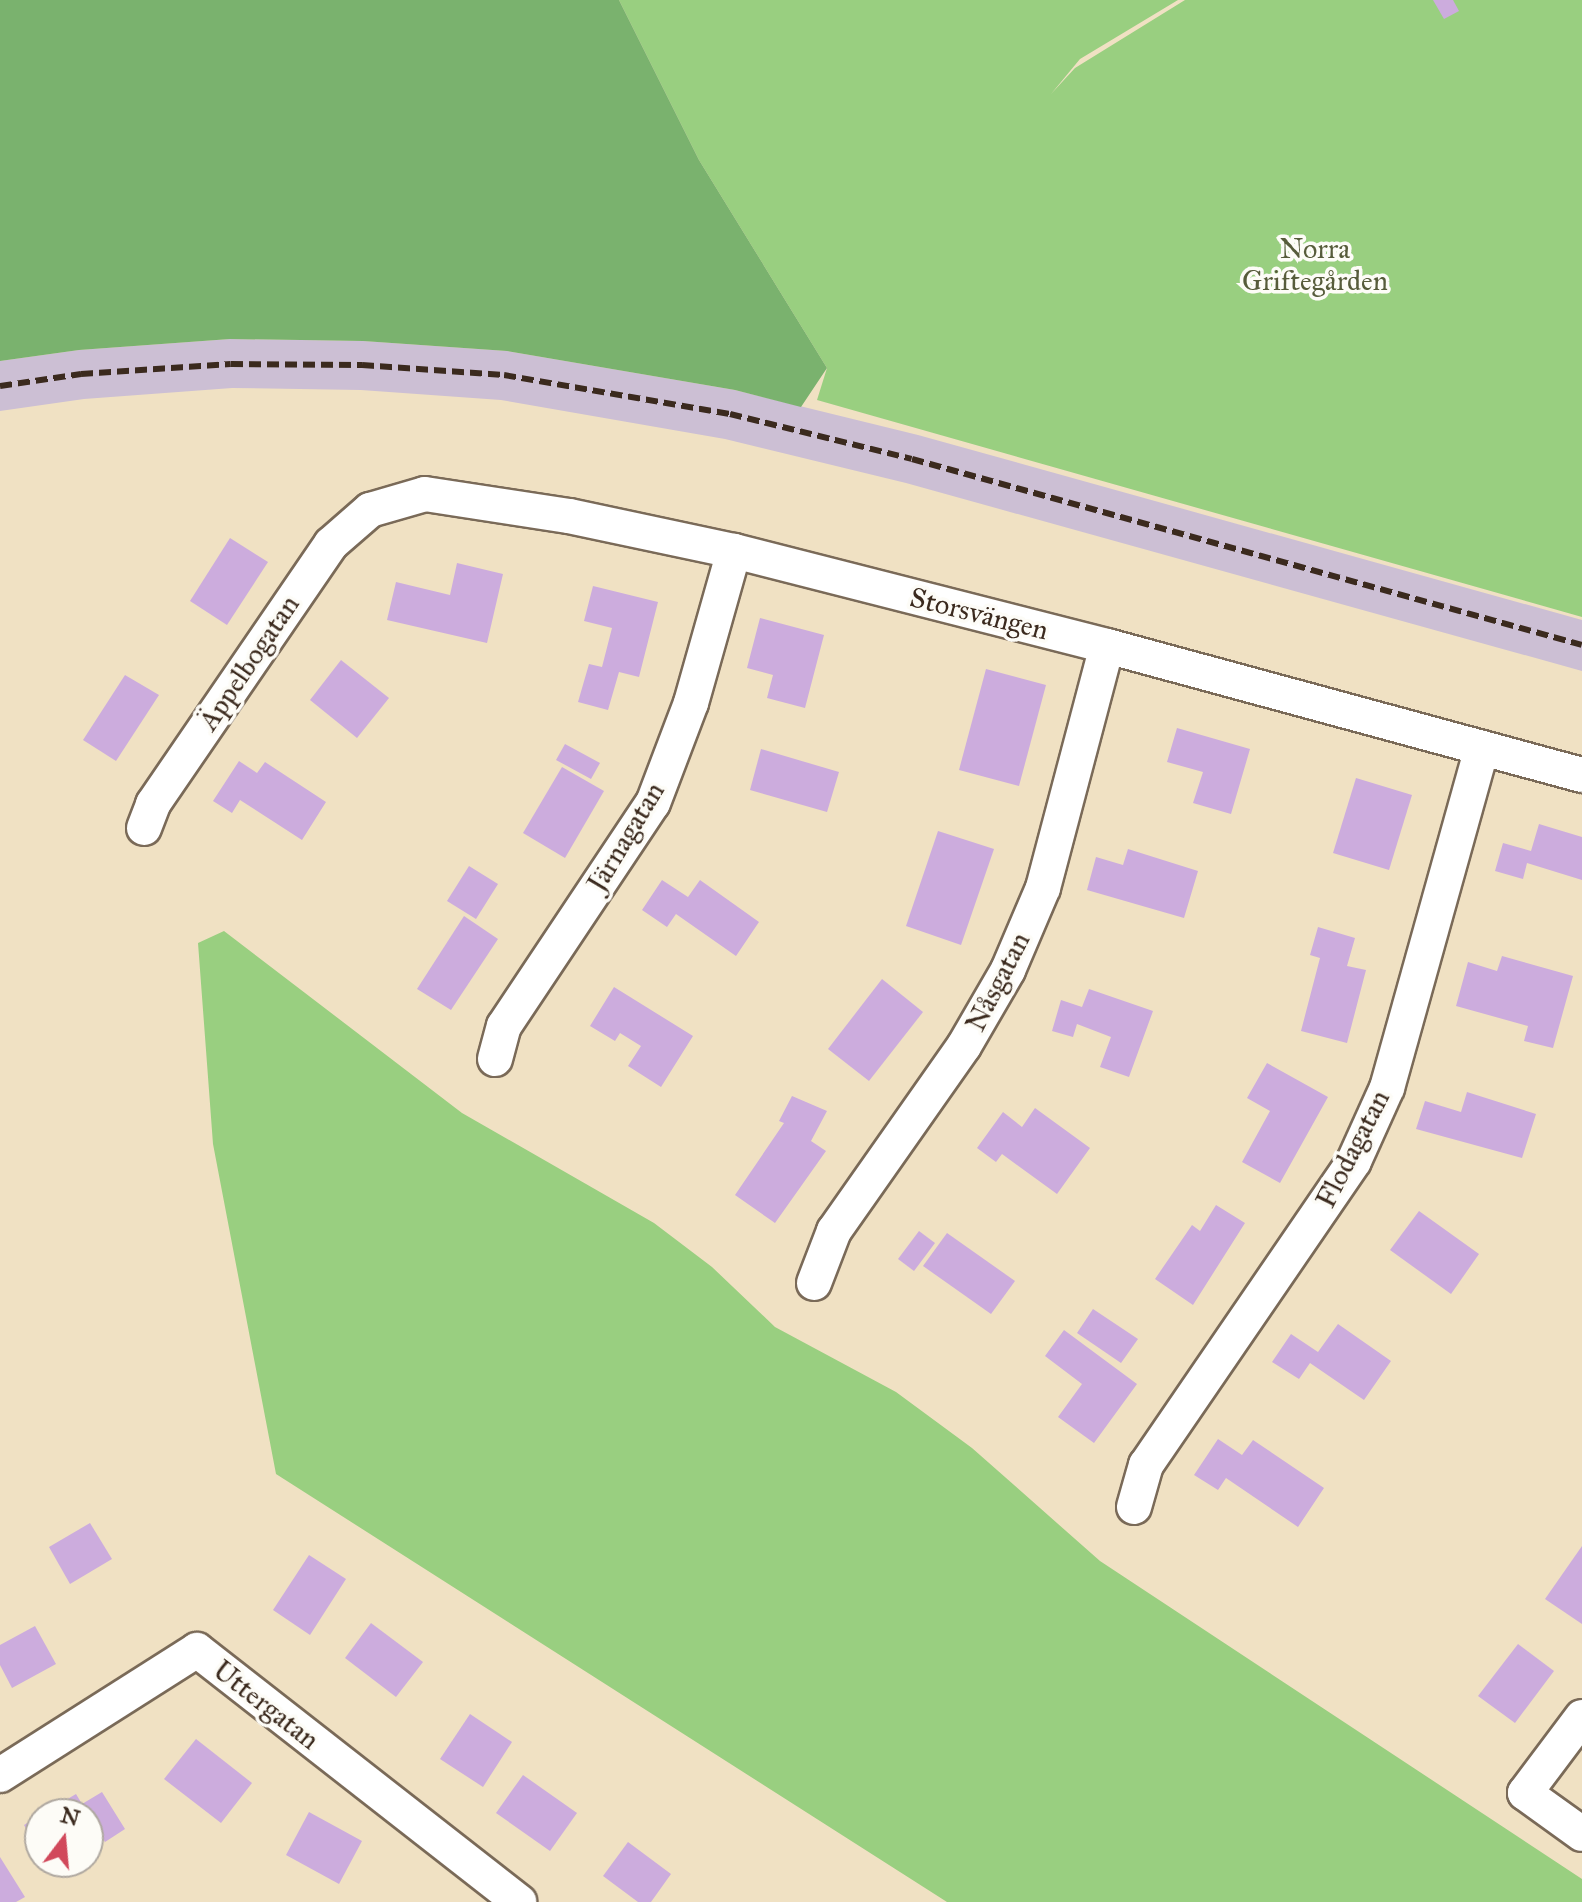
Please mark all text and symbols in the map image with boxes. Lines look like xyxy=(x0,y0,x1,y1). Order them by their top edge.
park label: Norra Griftegården xyxy=(1242,232,1388,298)
street label: Storsvängen xyxy=(906,581,1052,647)
street label: Äppelbogatan xyxy=(192,589,306,737)
street label: Järnagatan xyxy=(580,776,672,898)
street label: Nåsgatan xyxy=(959,927,1037,1037)
street label: Flodagatan xyxy=(1309,1084,1397,1214)
street label: Uttergatan xyxy=(206,1653,326,1757)
north arrow xyxy=(24,1798,104,1878)
text: N xyxy=(57,1801,83,1832)

